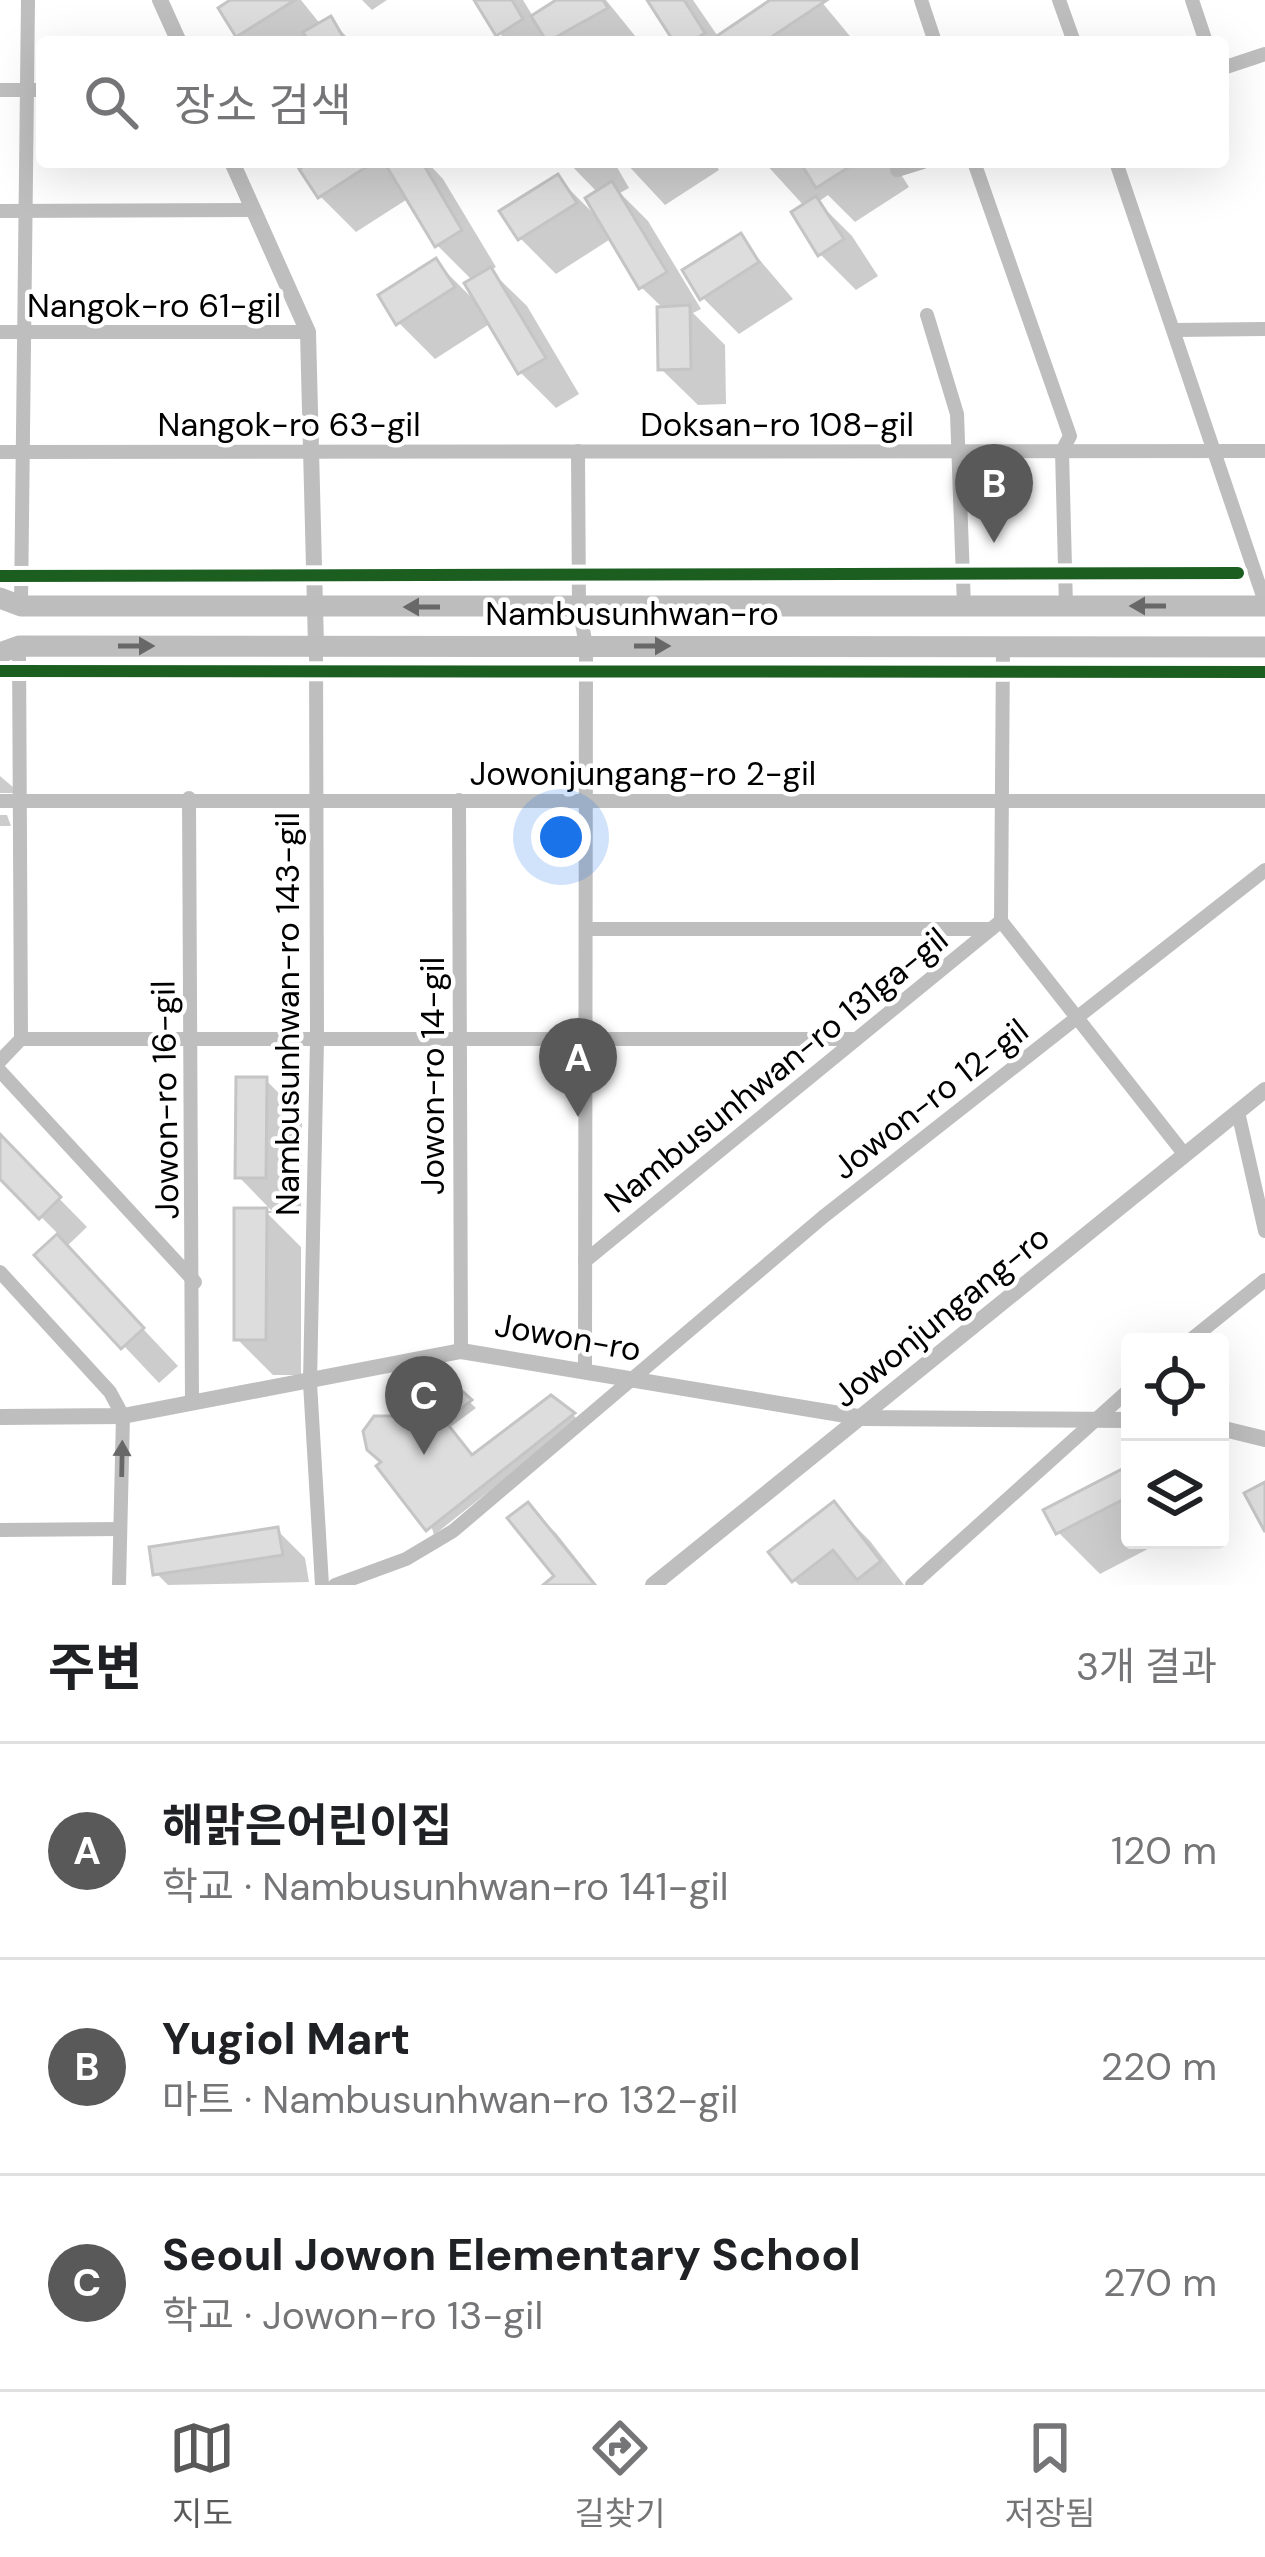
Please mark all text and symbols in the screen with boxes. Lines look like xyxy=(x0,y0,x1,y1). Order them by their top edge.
search box xyxy=(36,36,1229,168)
icon: search xyxy=(78,69,144,135)
text: 장소 검색 xyxy=(174,76,352,135)
street label: Nangok-ro 61-gil xyxy=(27,284,281,327)
street label: Nangok-ro 63-gil xyxy=(157,403,421,446)
street label: Doksan-ro 108-gil xyxy=(640,403,914,446)
pin: B xyxy=(955,444,1033,543)
street label: Nambusunhwan-ro xyxy=(485,592,779,635)
one-way arrow xyxy=(1128,596,1166,616)
one-way arrow xyxy=(402,597,440,617)
one-way arrow xyxy=(118,636,156,656)
one-way arrow xyxy=(634,636,672,656)
street label: Jowonjungang-ro 2-gil xyxy=(470,752,816,795)
your location xyxy=(531,807,591,867)
street label: Nambusunhwan-ro 143-gil xyxy=(266,812,309,1216)
street label: Nambusunhwan-ro 131ga-gil xyxy=(595,918,957,1222)
street label: Jowon-ro 14-gil xyxy=(411,957,454,1195)
street label: Jowon-ro 16-gil xyxy=(141,980,189,1220)
street label: Jowon-ro 12-gil xyxy=(823,1009,1037,1189)
pin: A xyxy=(539,1018,617,1117)
street label: Jowonjungang-ro xyxy=(824,1215,1058,1417)
street label: Jowon-ro xyxy=(492,1303,644,1371)
map controls xyxy=(1121,1333,1229,1549)
button: locate xyxy=(1121,1333,1229,1441)
pin: C xyxy=(385,1356,463,1455)
one-way arrow xyxy=(113,1439,132,1477)
button: layers xyxy=(1121,1441,1229,1549)
text: 주변 xyxy=(48,1634,142,1701)
text: 3개 결과 xyxy=(1076,1641,1217,1692)
text: 해맑은어린이집 xyxy=(162,1796,452,1855)
text: A xyxy=(73,1825,101,1876)
text: 120 m xyxy=(1111,1825,1217,1876)
text: 학교 · Nambusunhwan-ro 141-gil xyxy=(162,1861,729,1912)
text: Yugiol Mart xyxy=(162,2009,410,2068)
text: B xyxy=(75,2041,99,2092)
text: 220 m xyxy=(1101,2041,1217,2092)
text: 마트 · Nambusunhwan-ro 132-gil xyxy=(162,2074,738,2125)
text: Seoul Jowon Elementary School xyxy=(162,2225,861,2284)
text: C xyxy=(73,2257,101,2308)
text: 270 m xyxy=(1103,2257,1217,2308)
text: 학교 · Jowon-ro 13-gil xyxy=(162,2290,543,2341)
tab: 지도 xyxy=(169,2415,235,2535)
tab: 길찾기 xyxy=(574,2415,666,2535)
tab: 저장됨 xyxy=(1004,2415,1096,2535)

